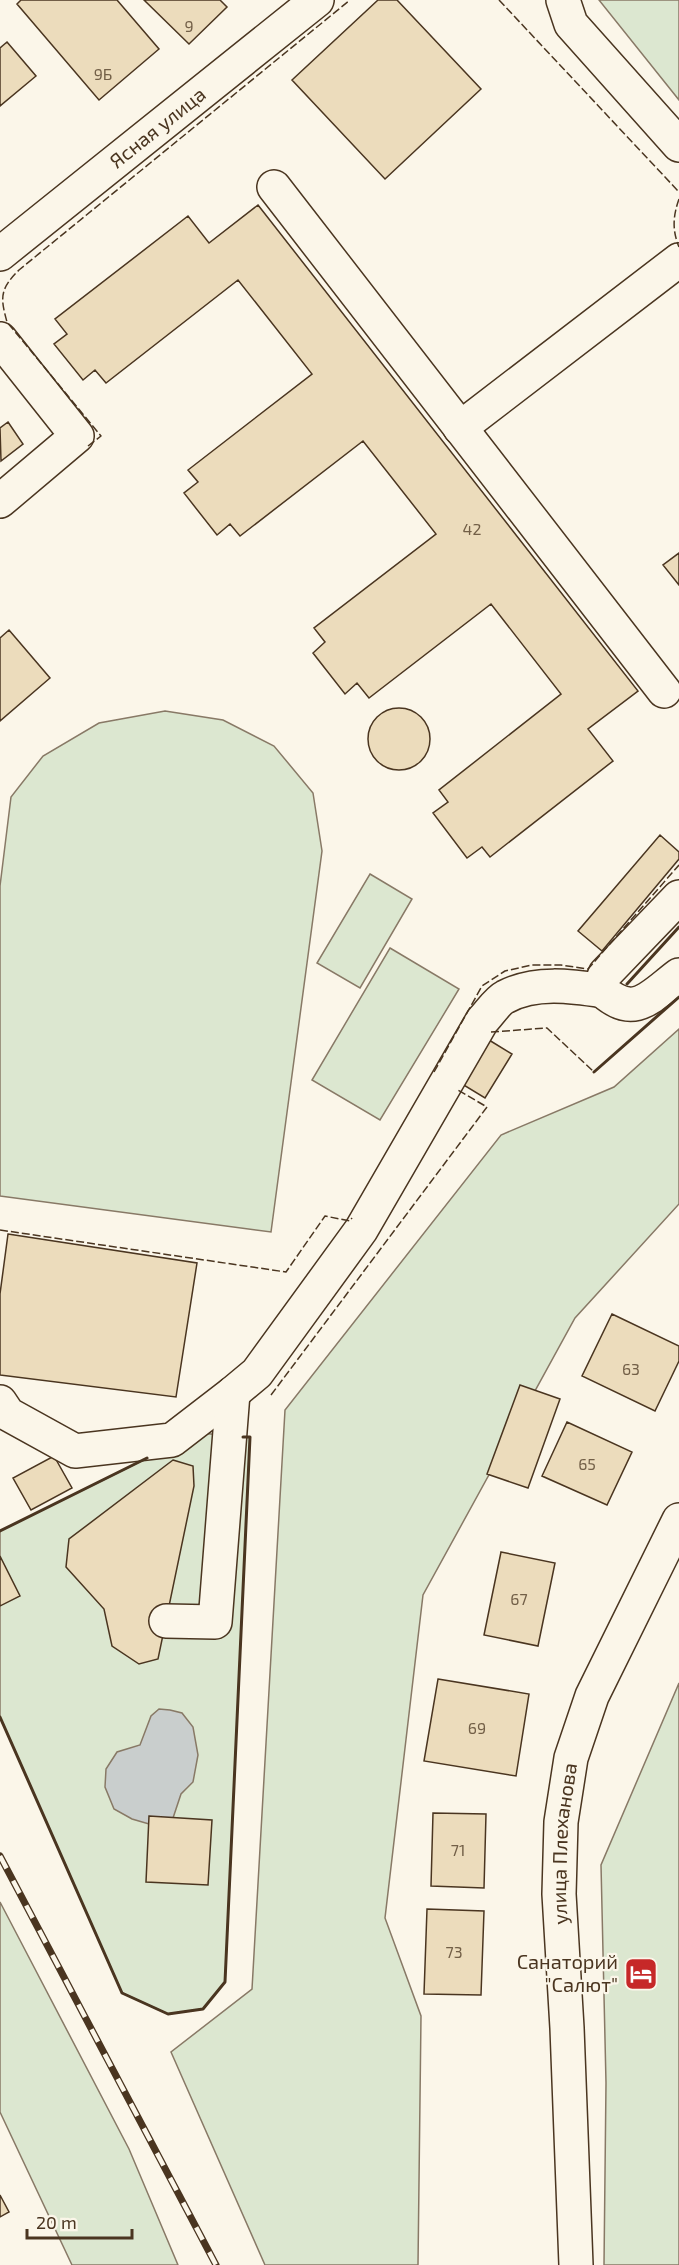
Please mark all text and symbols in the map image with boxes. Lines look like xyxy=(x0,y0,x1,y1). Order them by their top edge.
house number: 9 xyxy=(184,16,194,35)
house number: 9Б xyxy=(94,64,112,83)
street label: Ясная улица xyxy=(104,81,210,173)
house number: 42 xyxy=(463,519,481,538)
house number: 63 xyxy=(622,1359,640,1378)
house number: 65 xyxy=(578,1454,596,1473)
house number: 67 xyxy=(510,1589,528,1608)
house number: 69 xyxy=(468,1718,486,1737)
street label: улица Плеханова xyxy=(546,1761,581,1925)
house number: 71 xyxy=(451,1840,465,1859)
house number: 73 xyxy=(445,1942,463,1961)
place label: Санаторий "Салют" xyxy=(517,1949,618,1996)
hotel icon: Санаторий "Салют" xyxy=(623,1956,659,1992)
scale bar xyxy=(27,2202,132,2240)
text: 20 m xyxy=(36,2211,77,2233)

